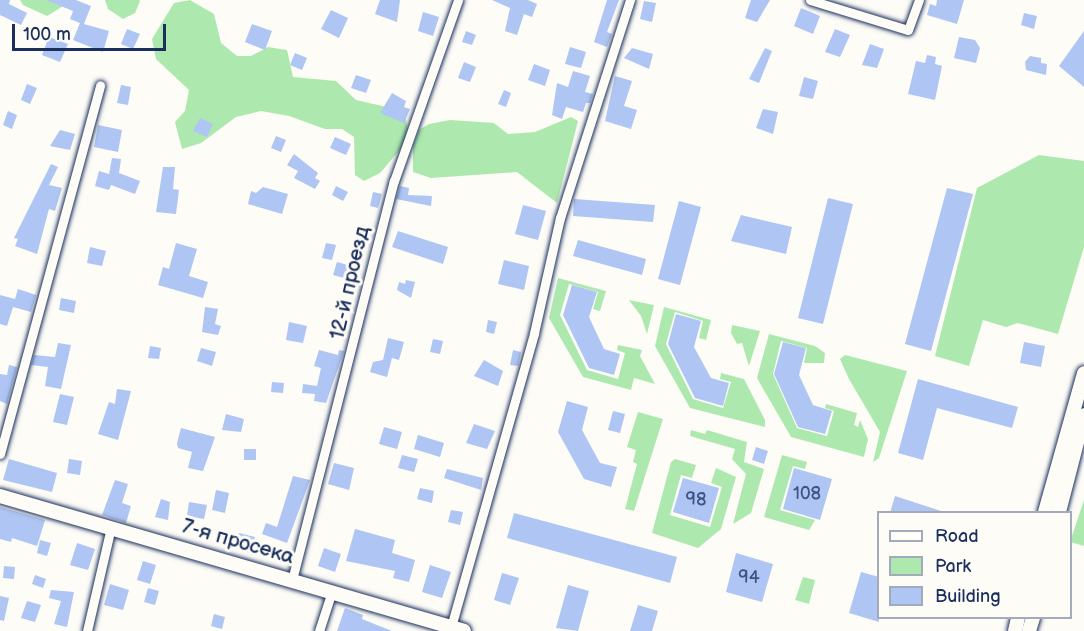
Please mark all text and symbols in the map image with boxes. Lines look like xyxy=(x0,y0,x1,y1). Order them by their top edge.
scale bar xyxy=(15,12,170,50)
text: 100 m xyxy=(23,24,71,45)
street label: 12-й проезд xyxy=(325,224,375,342)
house number: 108 xyxy=(793,483,821,505)
house number: 98 xyxy=(686,489,706,511)
legend xyxy=(877,511,1072,619)
street label: 7-я просека xyxy=(179,514,297,570)
text: Road xyxy=(935,526,979,547)
text: Park xyxy=(935,556,971,577)
house number: 94 xyxy=(738,567,760,589)
text: Building xyxy=(935,586,1001,607)

